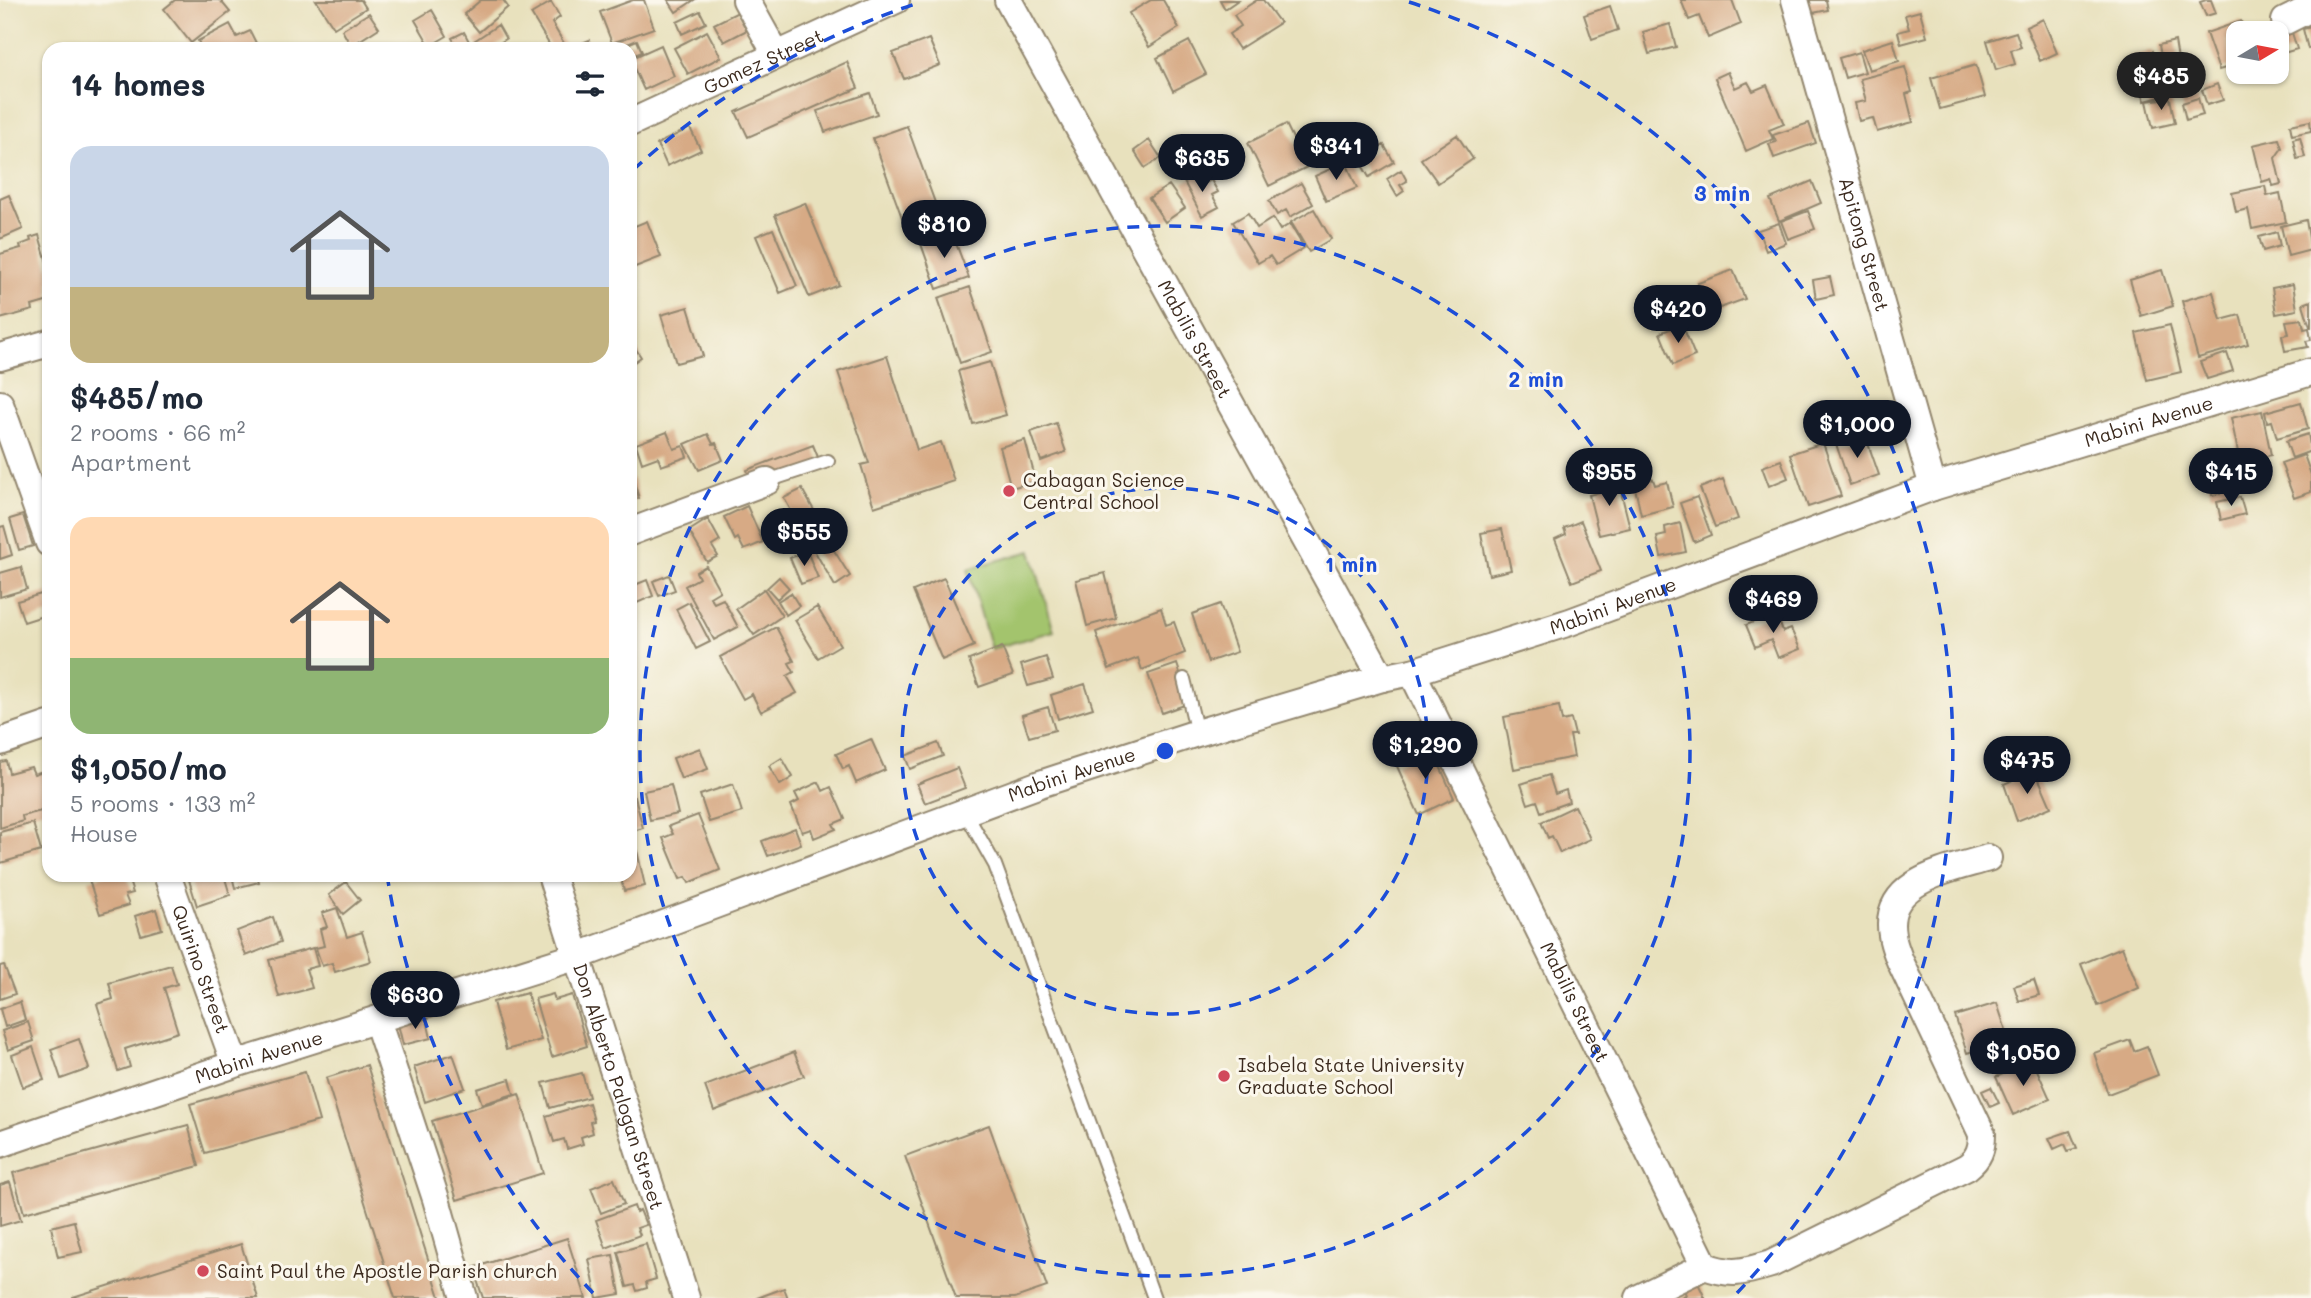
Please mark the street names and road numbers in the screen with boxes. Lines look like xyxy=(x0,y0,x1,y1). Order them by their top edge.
street label: Gomez Street xyxy=(699,22,827,99)
street label: Apitong Street xyxy=(1834,174,1896,314)
street label: Mabilis Street xyxy=(1153,275,1238,402)
street label: Mabini Avenue xyxy=(2081,390,2216,452)
street label: Mabini Avenue xyxy=(1546,571,1680,640)
street label: Mabini Avenue xyxy=(1004,741,1139,807)
street label: Quirino Street xyxy=(167,901,236,1037)
street label: Mabilis Street xyxy=(1535,937,1616,1066)
street label: Don Alberto Palogan Street xyxy=(568,960,670,1213)
street label: Mabini Avenue xyxy=(191,1024,326,1089)

